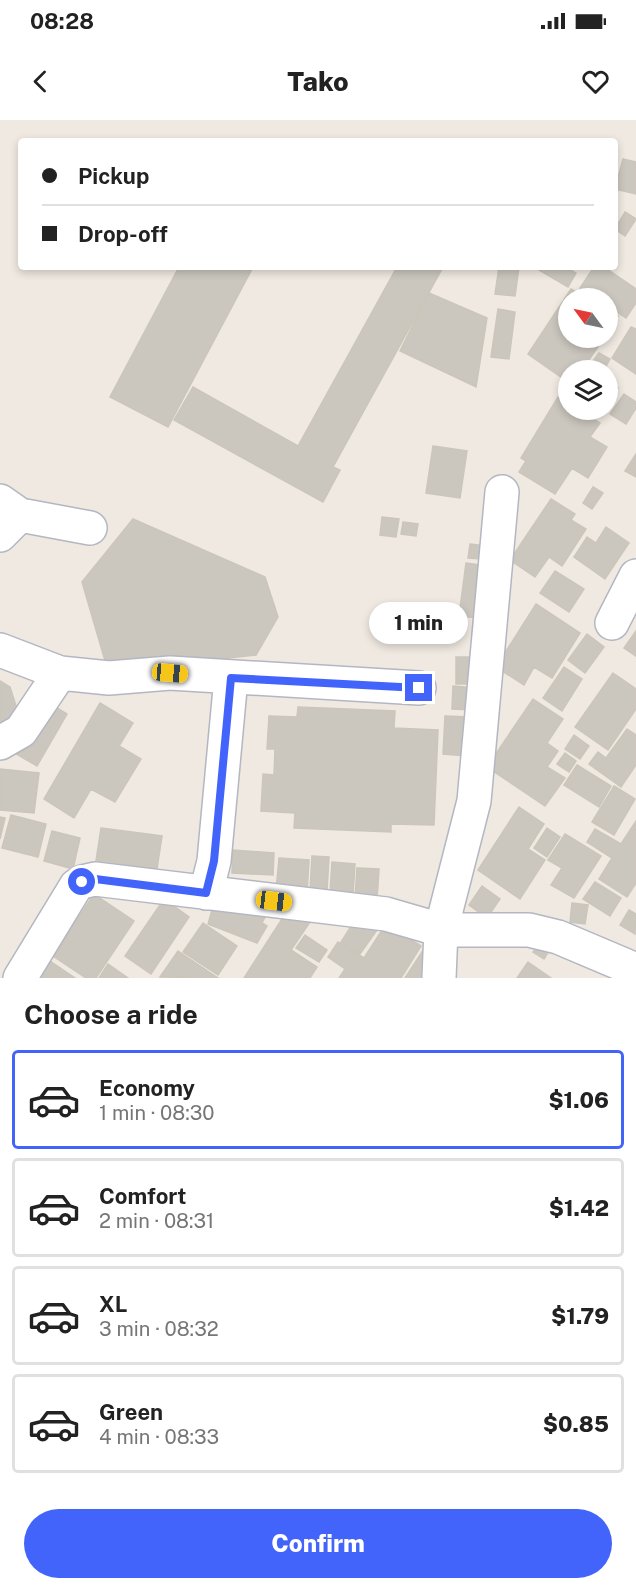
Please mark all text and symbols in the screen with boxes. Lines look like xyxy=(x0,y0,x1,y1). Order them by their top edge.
text: 08:28 xyxy=(30,8,94,34)
icon: back xyxy=(24,65,57,98)
text: Tako xyxy=(287,65,349,97)
icon: heart xyxy=(579,65,612,98)
text: Pickup xyxy=(78,163,149,189)
text: Drop-off xyxy=(78,221,168,247)
north arrow xyxy=(558,288,618,348)
map controls xyxy=(558,288,618,420)
button: layers xyxy=(558,360,618,420)
callout: 1 min xyxy=(370,601,468,643)
text: 1 min xyxy=(394,611,443,635)
car xyxy=(151,662,189,684)
route end xyxy=(405,674,432,701)
route start xyxy=(68,868,95,895)
car xyxy=(255,890,293,912)
text: Choose a ride xyxy=(24,998,198,1030)
icon: car xyxy=(27,1073,81,1127)
text: Economy xyxy=(99,1075,195,1101)
text: $1.06 xyxy=(548,1087,609,1113)
text: 1 min · 08:30 xyxy=(99,1101,214,1125)
icon: car xyxy=(27,1181,81,1235)
text: Comfort xyxy=(99,1183,186,1209)
text: $1.42 xyxy=(549,1195,609,1221)
text: 2 min · 08:31 xyxy=(99,1209,214,1233)
icon: car xyxy=(27,1289,81,1343)
text: XL xyxy=(99,1291,127,1317)
text: $1.79 xyxy=(551,1303,609,1329)
text: 3 min · 08:32 xyxy=(99,1317,219,1341)
icon: car xyxy=(27,1397,81,1451)
text: Green xyxy=(99,1399,163,1425)
text: $0.85 xyxy=(543,1411,609,1437)
text: 4 min · 08:33 xyxy=(99,1425,219,1449)
button: Confirm xyxy=(24,1509,612,1578)

